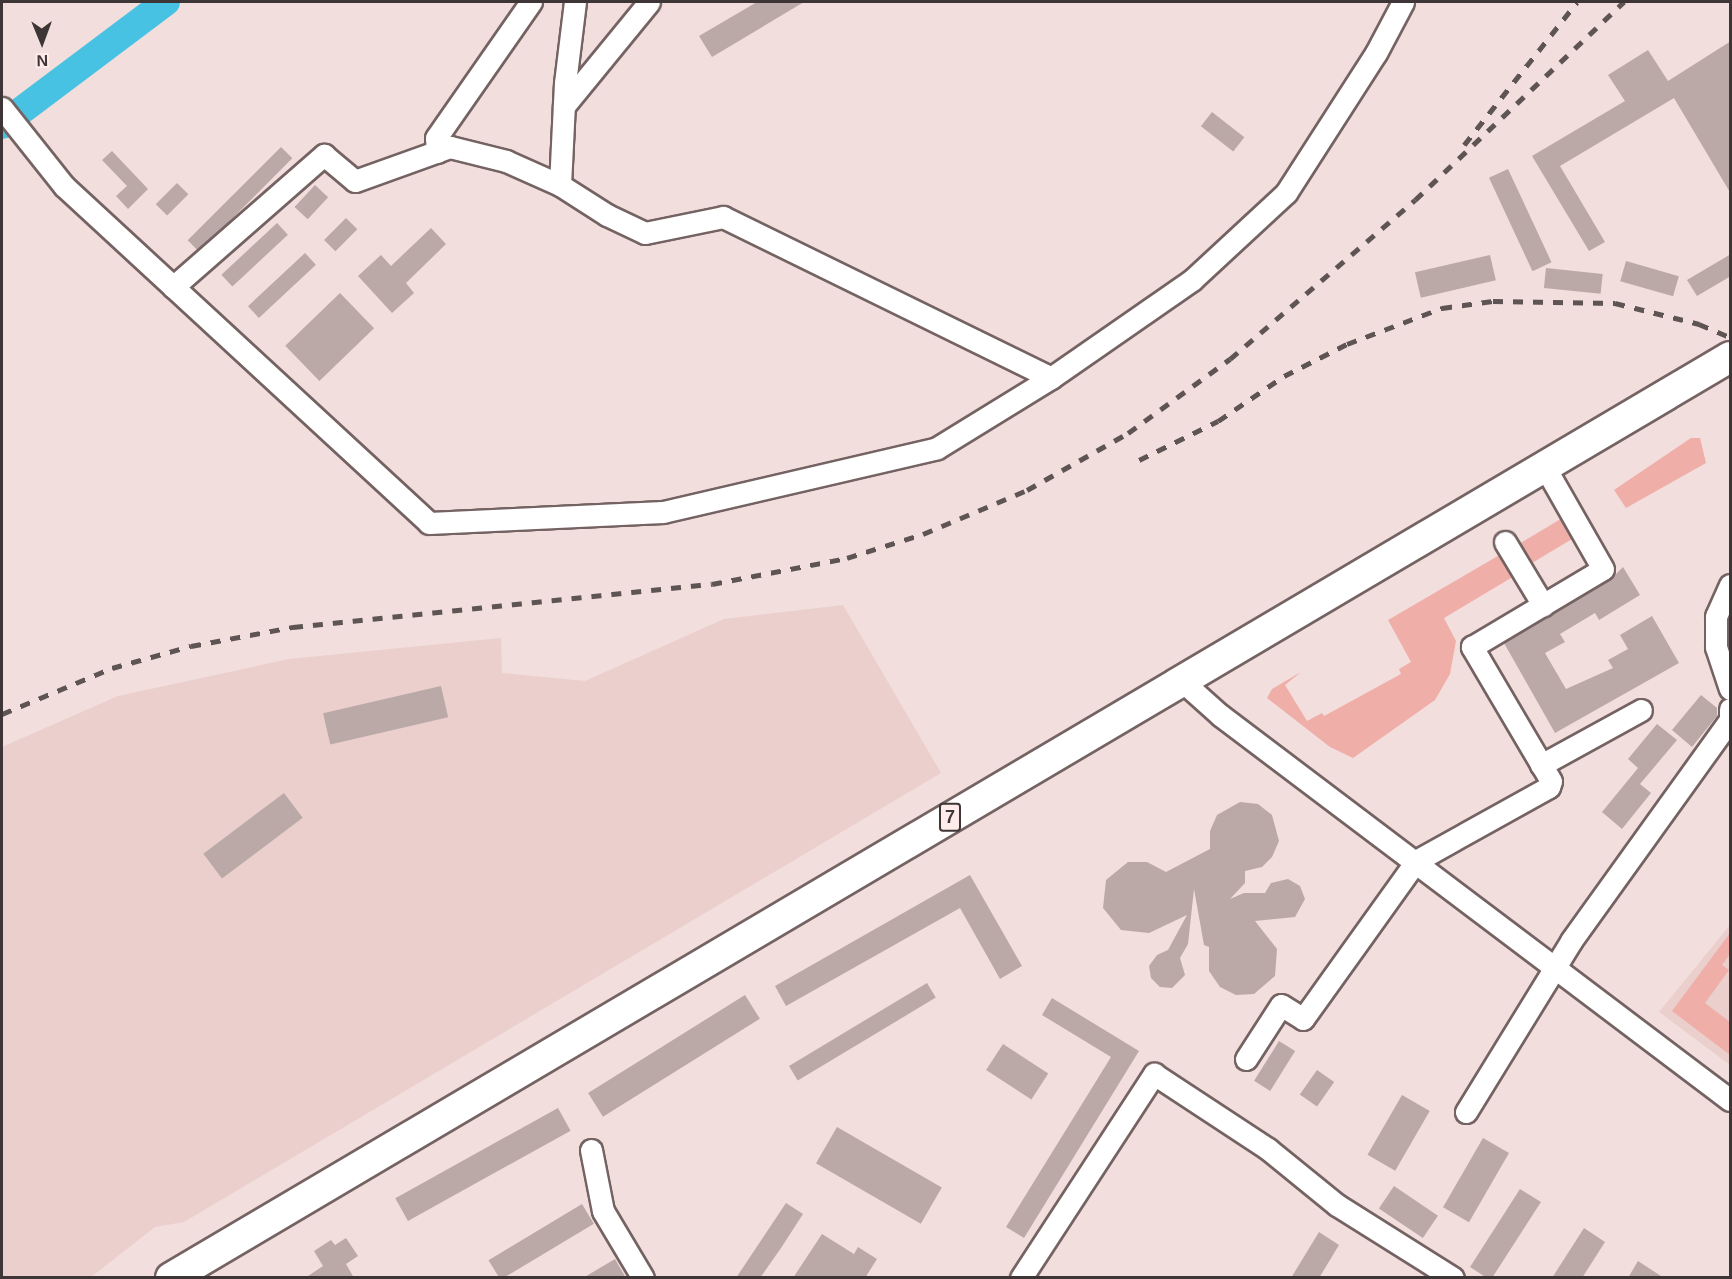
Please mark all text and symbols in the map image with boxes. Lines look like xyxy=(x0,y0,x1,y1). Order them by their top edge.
north arrow xyxy=(12,12,72,72)
text: N xyxy=(36,52,48,69)
road number: 7 xyxy=(938,802,962,832)

